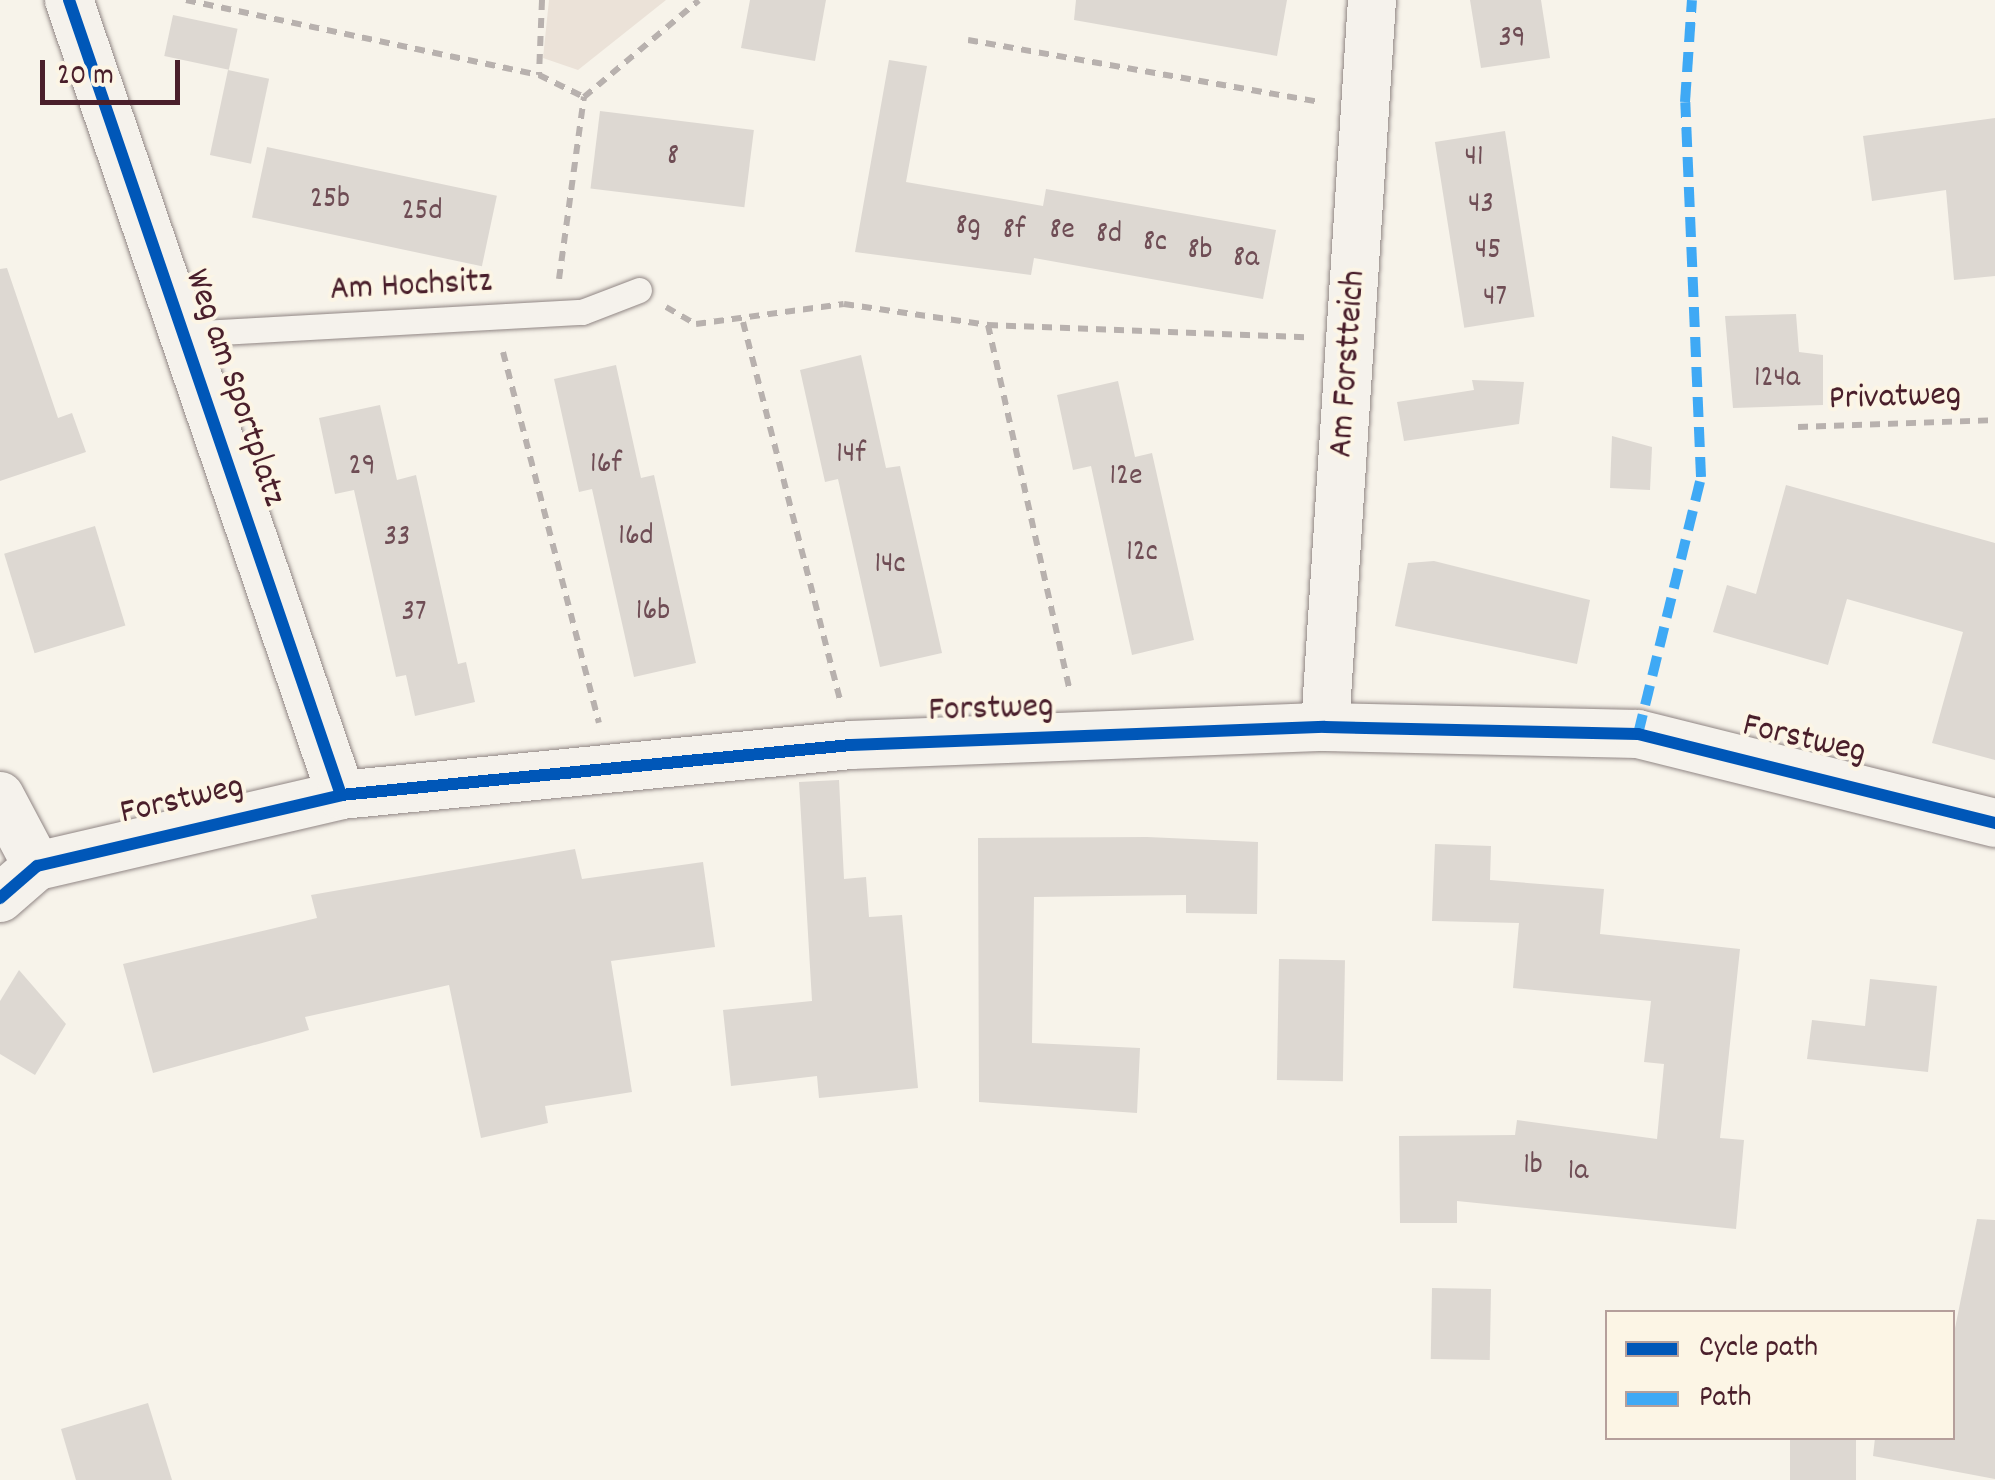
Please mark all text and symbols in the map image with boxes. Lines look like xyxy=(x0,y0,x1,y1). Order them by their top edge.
house number: 39 xyxy=(1498,22,1526,58)
scale bar xyxy=(45,40,185,102)
text: 20 m xyxy=(57,56,114,99)
house number: 8 xyxy=(667,140,679,176)
house number: 41 xyxy=(1464,141,1484,177)
house number: 25b xyxy=(310,183,350,219)
house number: 43 xyxy=(1468,188,1494,224)
house number: 25d xyxy=(401,195,443,231)
house number: 8g xyxy=(955,210,981,246)
house number: 8f xyxy=(1003,214,1025,250)
house number: 8e xyxy=(1049,214,1075,250)
house number: 8d xyxy=(1096,218,1122,254)
house number: 8c xyxy=(1143,226,1167,262)
house number: 8b xyxy=(1187,234,1213,270)
house number: 45 xyxy=(1475,234,1501,270)
house number: 8a xyxy=(1233,242,1259,278)
street label: Am Hochsitz xyxy=(329,262,493,312)
street label: Weg am Sportplatz xyxy=(174,264,294,512)
street label: Am Forstteich xyxy=(1322,269,1376,459)
house number: 47 xyxy=(1483,281,1507,317)
house number: 124a xyxy=(1754,362,1800,398)
street label: Privatweg xyxy=(1828,375,1962,421)
house number: 14f xyxy=(836,438,866,474)
house number: 16f xyxy=(590,448,622,484)
house number: 29 xyxy=(349,450,375,486)
house number: 12e xyxy=(1110,460,1142,496)
house number: 16d xyxy=(618,520,654,556)
house number: 33 xyxy=(384,521,410,557)
house number: 12c xyxy=(1126,536,1158,572)
house number: 14c xyxy=(874,548,906,584)
house number: 16b xyxy=(636,595,670,631)
house number: 37 xyxy=(402,596,426,632)
street label: Forstweg xyxy=(928,687,1054,733)
street label: Forstweg xyxy=(1738,705,1870,775)
street label: Forstweg xyxy=(116,766,248,836)
house number: 1b xyxy=(1523,1149,1543,1185)
house number: 1a xyxy=(1568,1155,1588,1191)
legend xyxy=(1605,1310,1955,1440)
text: Cycle path xyxy=(1699,1328,1818,1371)
text: Path xyxy=(1699,1378,1752,1421)

